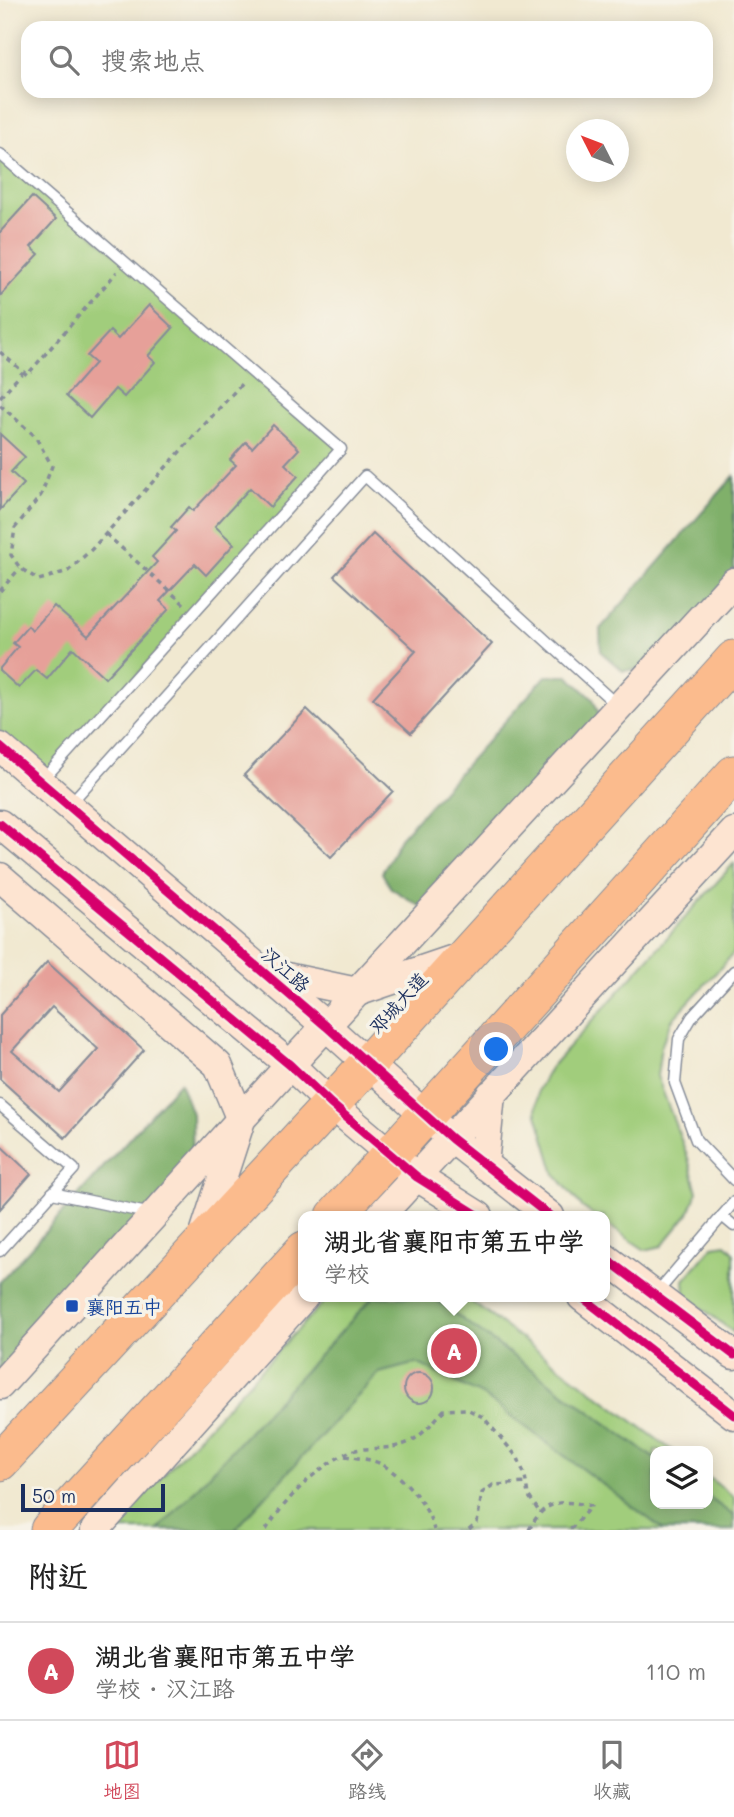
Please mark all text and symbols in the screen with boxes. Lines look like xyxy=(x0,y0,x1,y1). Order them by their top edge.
search box xyxy=(21,21,713,98)
icon: search xyxy=(45,41,83,79)
text: 搜索地点 xyxy=(101,43,205,77)
north arrow xyxy=(566,119,629,182)
street label: 汉江路 xyxy=(256,941,316,997)
street label: 邓城大道 xyxy=(363,966,433,1040)
your location xyxy=(479,1032,513,1066)
popup xyxy=(298,1211,610,1302)
text: 湖北省襄阳市第五中学 xyxy=(324,1224,584,1258)
text: 学校 xyxy=(324,1258,370,1288)
place label: 襄阳五中 xyxy=(86,1294,162,1319)
marker: 襄阳五中 xyxy=(64,1298,80,1314)
pin: A xyxy=(431,1325,477,1377)
map controls xyxy=(650,1446,713,1509)
button: layers xyxy=(650,1446,713,1509)
scale bar xyxy=(21,1481,164,1513)
text: 50 m xyxy=(32,1483,76,1508)
text: 附近 xyxy=(28,1555,88,1595)
text: 湖北省襄阳市第五中学 xyxy=(95,1639,355,1673)
text: A xyxy=(43,1656,59,1686)
text: 110 m xyxy=(646,1656,706,1686)
text: 学校 · 汉江路 xyxy=(95,1673,235,1703)
tab: 地图 xyxy=(103,1736,141,1803)
tab: 路线 xyxy=(348,1736,386,1803)
tab: 收藏 xyxy=(593,1736,631,1803)

